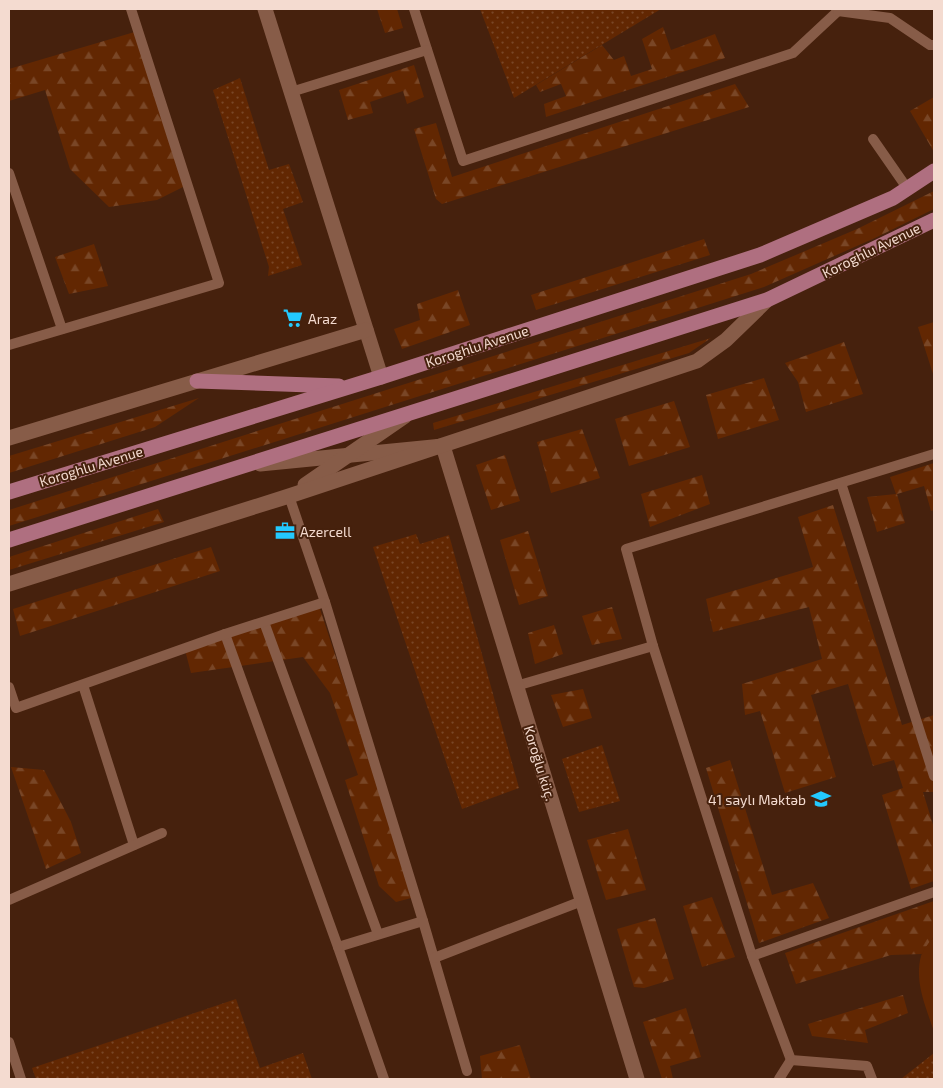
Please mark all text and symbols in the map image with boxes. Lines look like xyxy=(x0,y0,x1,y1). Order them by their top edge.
street label: Koroghlu Avenue xyxy=(819,219,923,281)
supermarket icon: Araz xyxy=(282,307,304,329)
place label: Araz xyxy=(308,310,337,327)
street label: Koroghlu Avenue xyxy=(423,321,531,371)
street label: Koroghlu Avenue xyxy=(37,442,145,490)
office icon: Azercell xyxy=(274,520,296,542)
place label: Azercell xyxy=(300,523,352,540)
street label: Koroğlu küç. xyxy=(520,723,559,803)
school or university icon: 41 saylı Məktəb xyxy=(810,788,832,810)
place label: 41 saylı Məktəb xyxy=(708,791,806,808)

